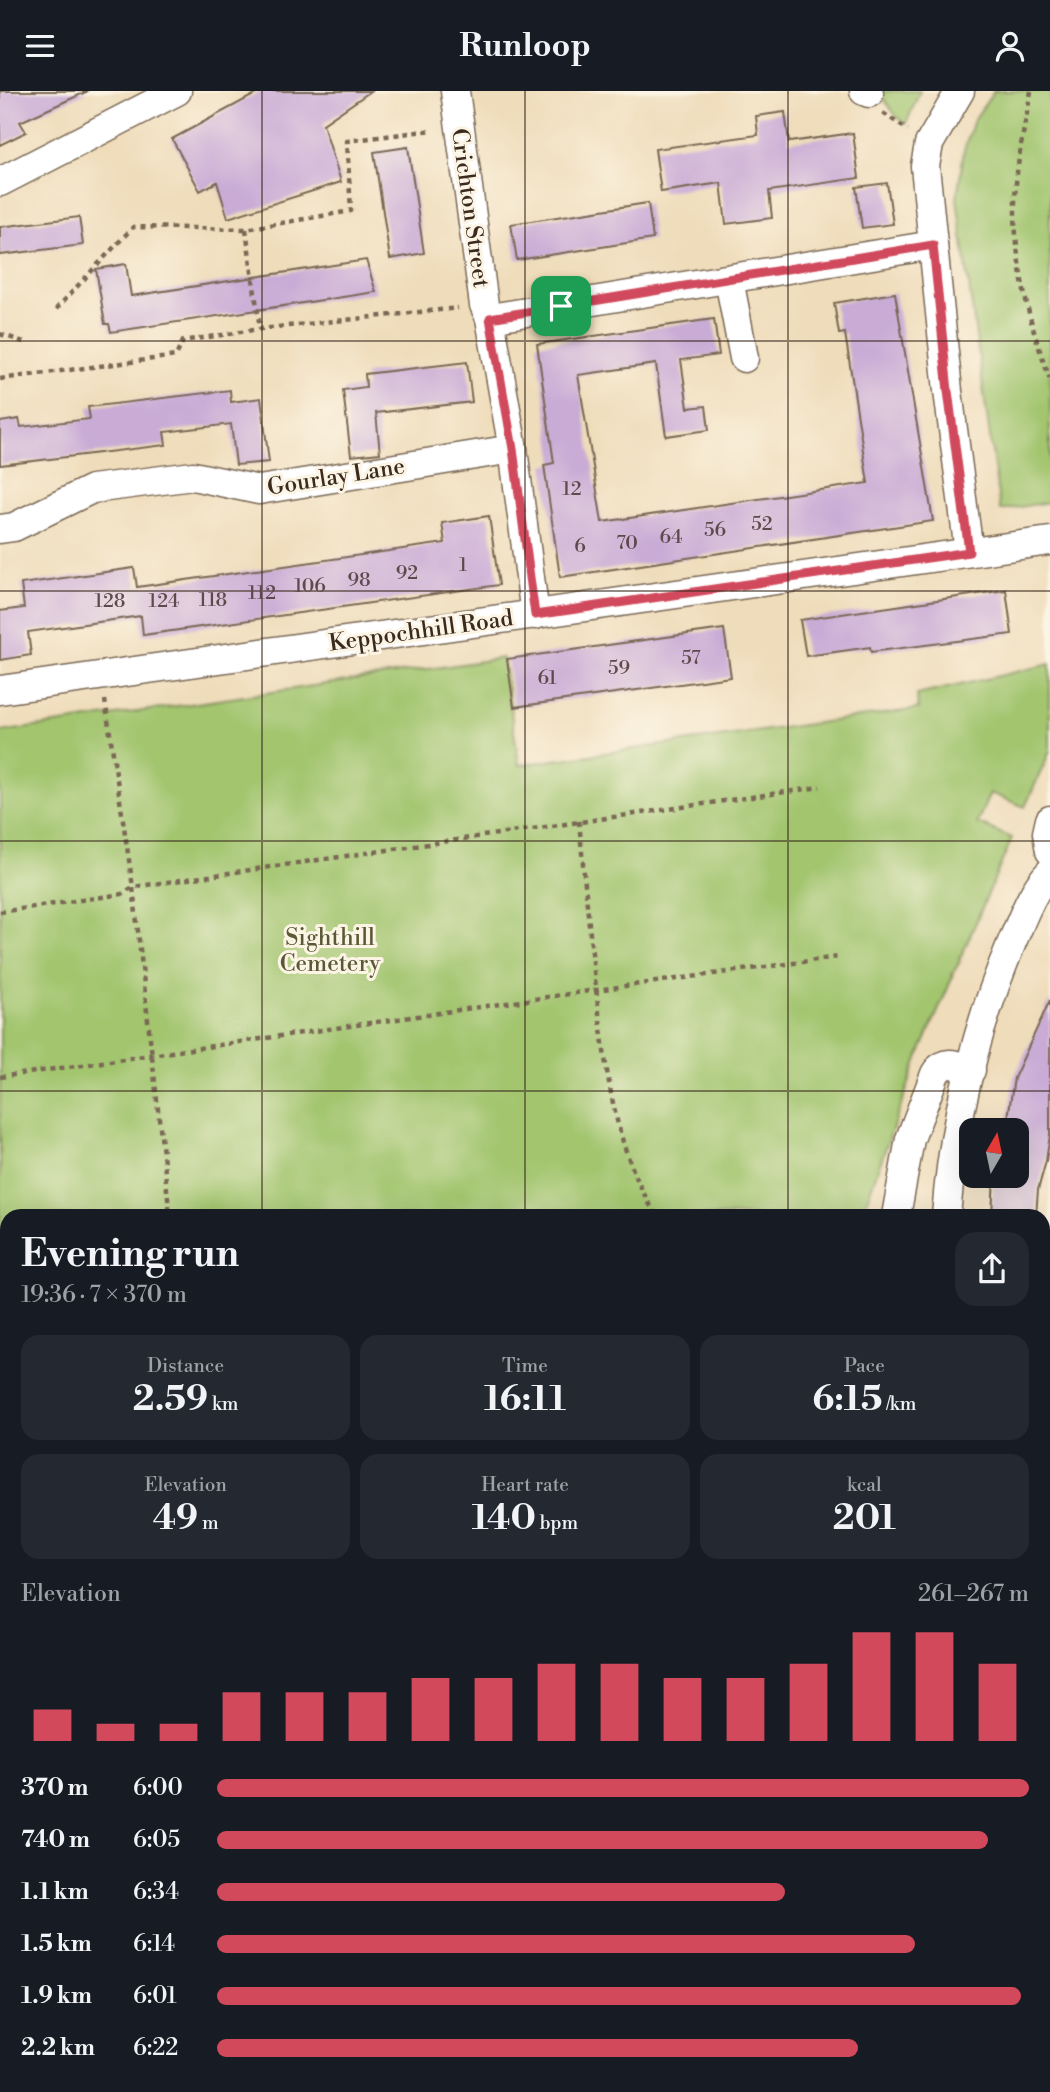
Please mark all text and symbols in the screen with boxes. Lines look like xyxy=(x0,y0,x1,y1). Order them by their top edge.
text: Runloop xyxy=(459,26,591,66)
icon: menu xyxy=(21,27,59,65)
icon: person xyxy=(991,27,1029,65)
street label: Crichton Street xyxy=(445,127,495,289)
pin xyxy=(531,276,591,336)
icon: arrive xyxy=(542,287,580,325)
street label: Gourlay Lane xyxy=(265,452,407,502)
house number: 12 xyxy=(562,477,582,501)
house number: 52 xyxy=(751,512,773,536)
house number: 56 xyxy=(704,518,726,542)
house number: 64 xyxy=(659,525,683,549)
house number: 70 xyxy=(616,531,638,555)
house number: 6 xyxy=(574,534,586,558)
house number: 1 xyxy=(459,553,467,577)
house number: 92 xyxy=(396,561,418,585)
house number: 98 xyxy=(347,568,371,592)
house number: 106 xyxy=(294,574,326,598)
house number: 112 xyxy=(248,581,276,605)
house number: 118 xyxy=(199,588,227,612)
house number: 128 xyxy=(94,589,126,613)
house number: 124 xyxy=(149,589,179,613)
street label: Keppochhill Road xyxy=(327,604,515,658)
house number: 57 xyxy=(681,646,701,670)
house number: 59 xyxy=(608,656,630,680)
house number: 61 xyxy=(537,666,557,690)
park label: Sighthill Cemetery xyxy=(280,924,381,978)
north arrow xyxy=(959,1118,1029,1188)
map controls xyxy=(959,1118,1029,1188)
text: Evening run xyxy=(21,1231,239,1278)
button: share xyxy=(955,1232,1029,1306)
text: 19:36 · 7 × 370 m xyxy=(21,1281,187,1309)
text: Distance xyxy=(147,1354,224,1378)
text: Time xyxy=(502,1354,548,1378)
text: Pace xyxy=(844,1354,885,1378)
text: 2.59 xyxy=(133,1378,208,1421)
text: 16:11 xyxy=(484,1378,566,1421)
text: 6:15 xyxy=(812,1378,882,1421)
text: km xyxy=(208,1392,239,1416)
text: /km xyxy=(882,1392,916,1416)
text: Elevation xyxy=(145,1473,227,1497)
text: Heart rate xyxy=(481,1473,569,1497)
text: kcal xyxy=(847,1473,882,1497)
text: 49 xyxy=(153,1497,198,1540)
text: 140 xyxy=(472,1497,536,1540)
text: 201 xyxy=(833,1497,896,1540)
text: m xyxy=(198,1511,219,1535)
text: bpm xyxy=(536,1511,578,1535)
text: Elevation xyxy=(21,1580,121,1608)
text: 261–267 m xyxy=(918,1580,1029,1608)
text: 370 m xyxy=(21,1774,88,1802)
text: 6:00 xyxy=(133,1774,183,1802)
text: 740 m xyxy=(21,1826,90,1854)
text: 6:05 xyxy=(133,1826,180,1854)
text: 1.1 km xyxy=(21,1878,89,1906)
text: 6:34 xyxy=(133,1878,179,1906)
text: 1.5 km xyxy=(21,1930,92,1958)
text: 6:14 xyxy=(133,1930,175,1958)
text: 1.9 km xyxy=(21,1982,92,2010)
text: 6:01 xyxy=(133,1982,177,2010)
text: 2.2 km xyxy=(21,2034,95,2062)
text: 6:22 xyxy=(133,2034,178,2062)

